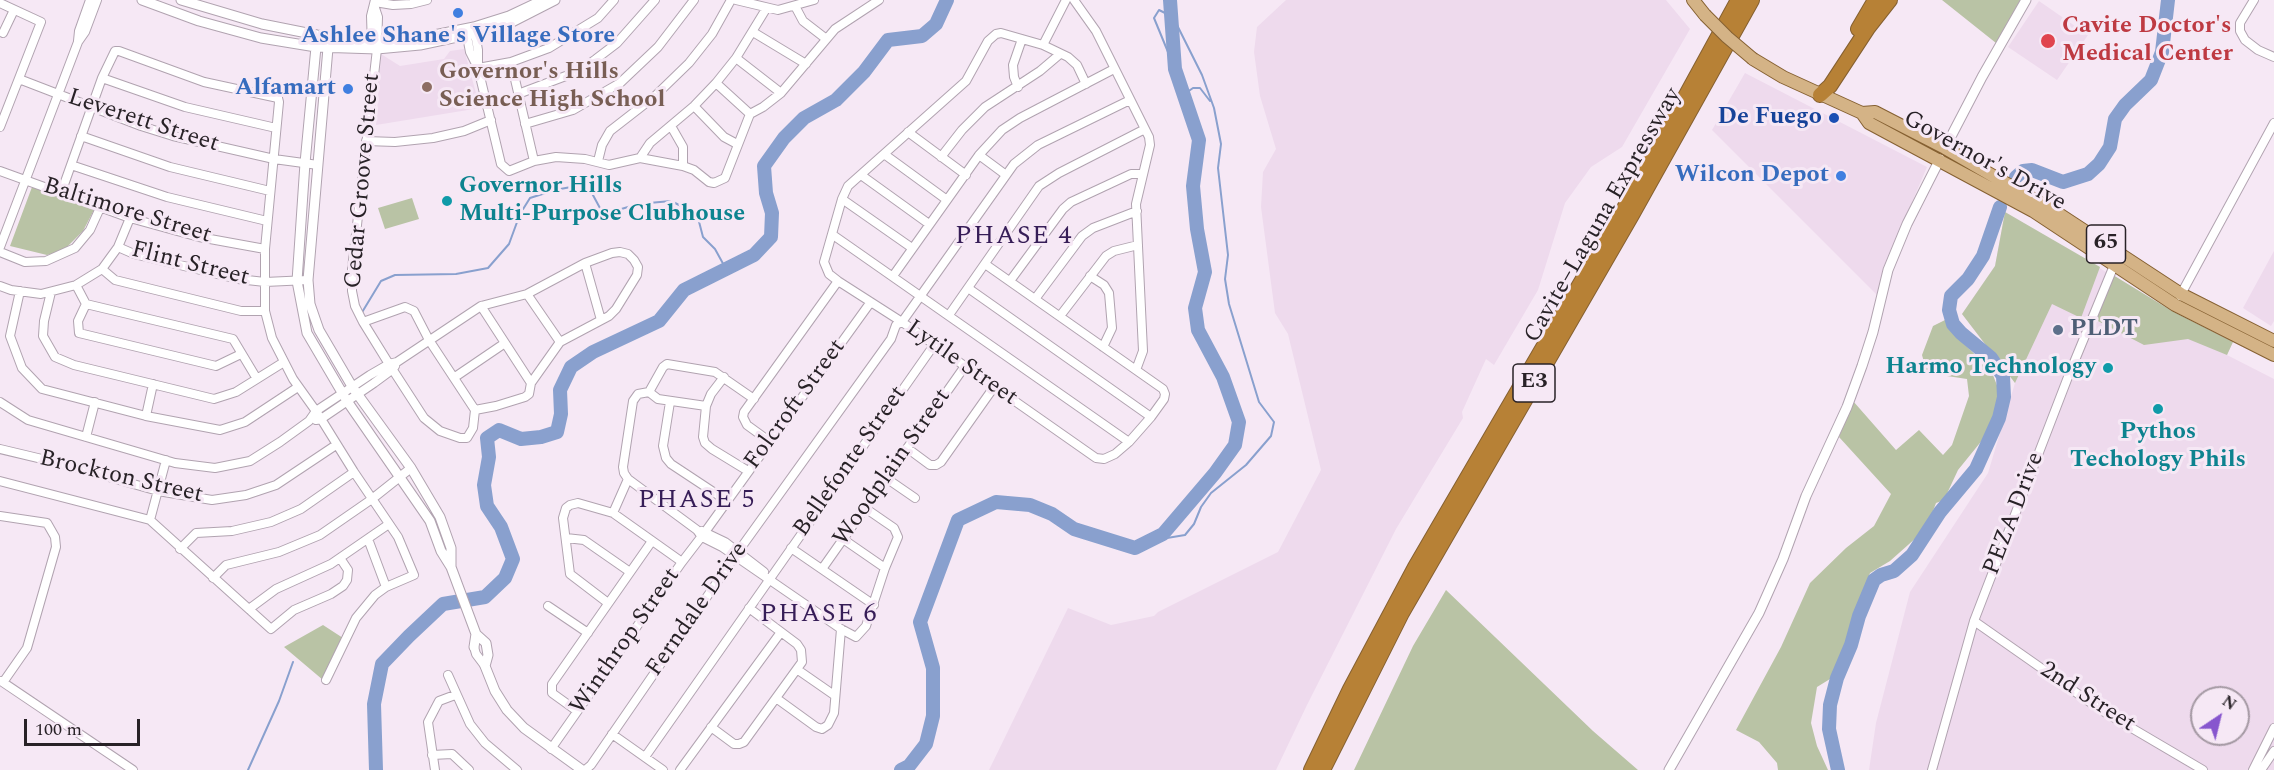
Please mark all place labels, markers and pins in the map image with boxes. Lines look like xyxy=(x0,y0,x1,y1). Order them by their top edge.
marker: Ashlee Shane's Village Store xyxy=(451,6,465,20)
place label: Cavite Doctor's Medical Center xyxy=(2062,13,2233,69)
place label: Ashlee Shane's Village Store xyxy=(301,23,615,51)
marker: Cavite Doctor's Medical Center xyxy=(2039,32,2057,50)
place label: Governor's Hills Science High School xyxy=(439,59,665,115)
place label: Alfamart xyxy=(235,75,336,103)
marker: Governor's Hills Science High School xyxy=(420,80,434,94)
marker: Alfamart xyxy=(341,82,355,96)
place label: De Fuego xyxy=(1718,104,1822,132)
marker: De Fuego xyxy=(1827,111,1841,125)
place label: Wilcon Depot xyxy=(1675,162,1829,190)
marker: Wilcon Depot xyxy=(1834,169,1848,183)
place label: Governor Hills Multi-Purpose Clubhouse xyxy=(459,173,745,229)
marker: Governor Hills Multi-Purpose Clubhouse xyxy=(440,194,454,208)
place label: PLDT xyxy=(2070,316,2138,344)
marker: PLDT xyxy=(2051,323,2065,337)
place label: Harmo Technology xyxy=(1885,354,2096,382)
marker: Harmo Technology xyxy=(2101,361,2115,375)
marker: Pythos Techology Phils xyxy=(2151,402,2165,416)
place label: Pythos Techology Phils xyxy=(2070,419,2246,475)

